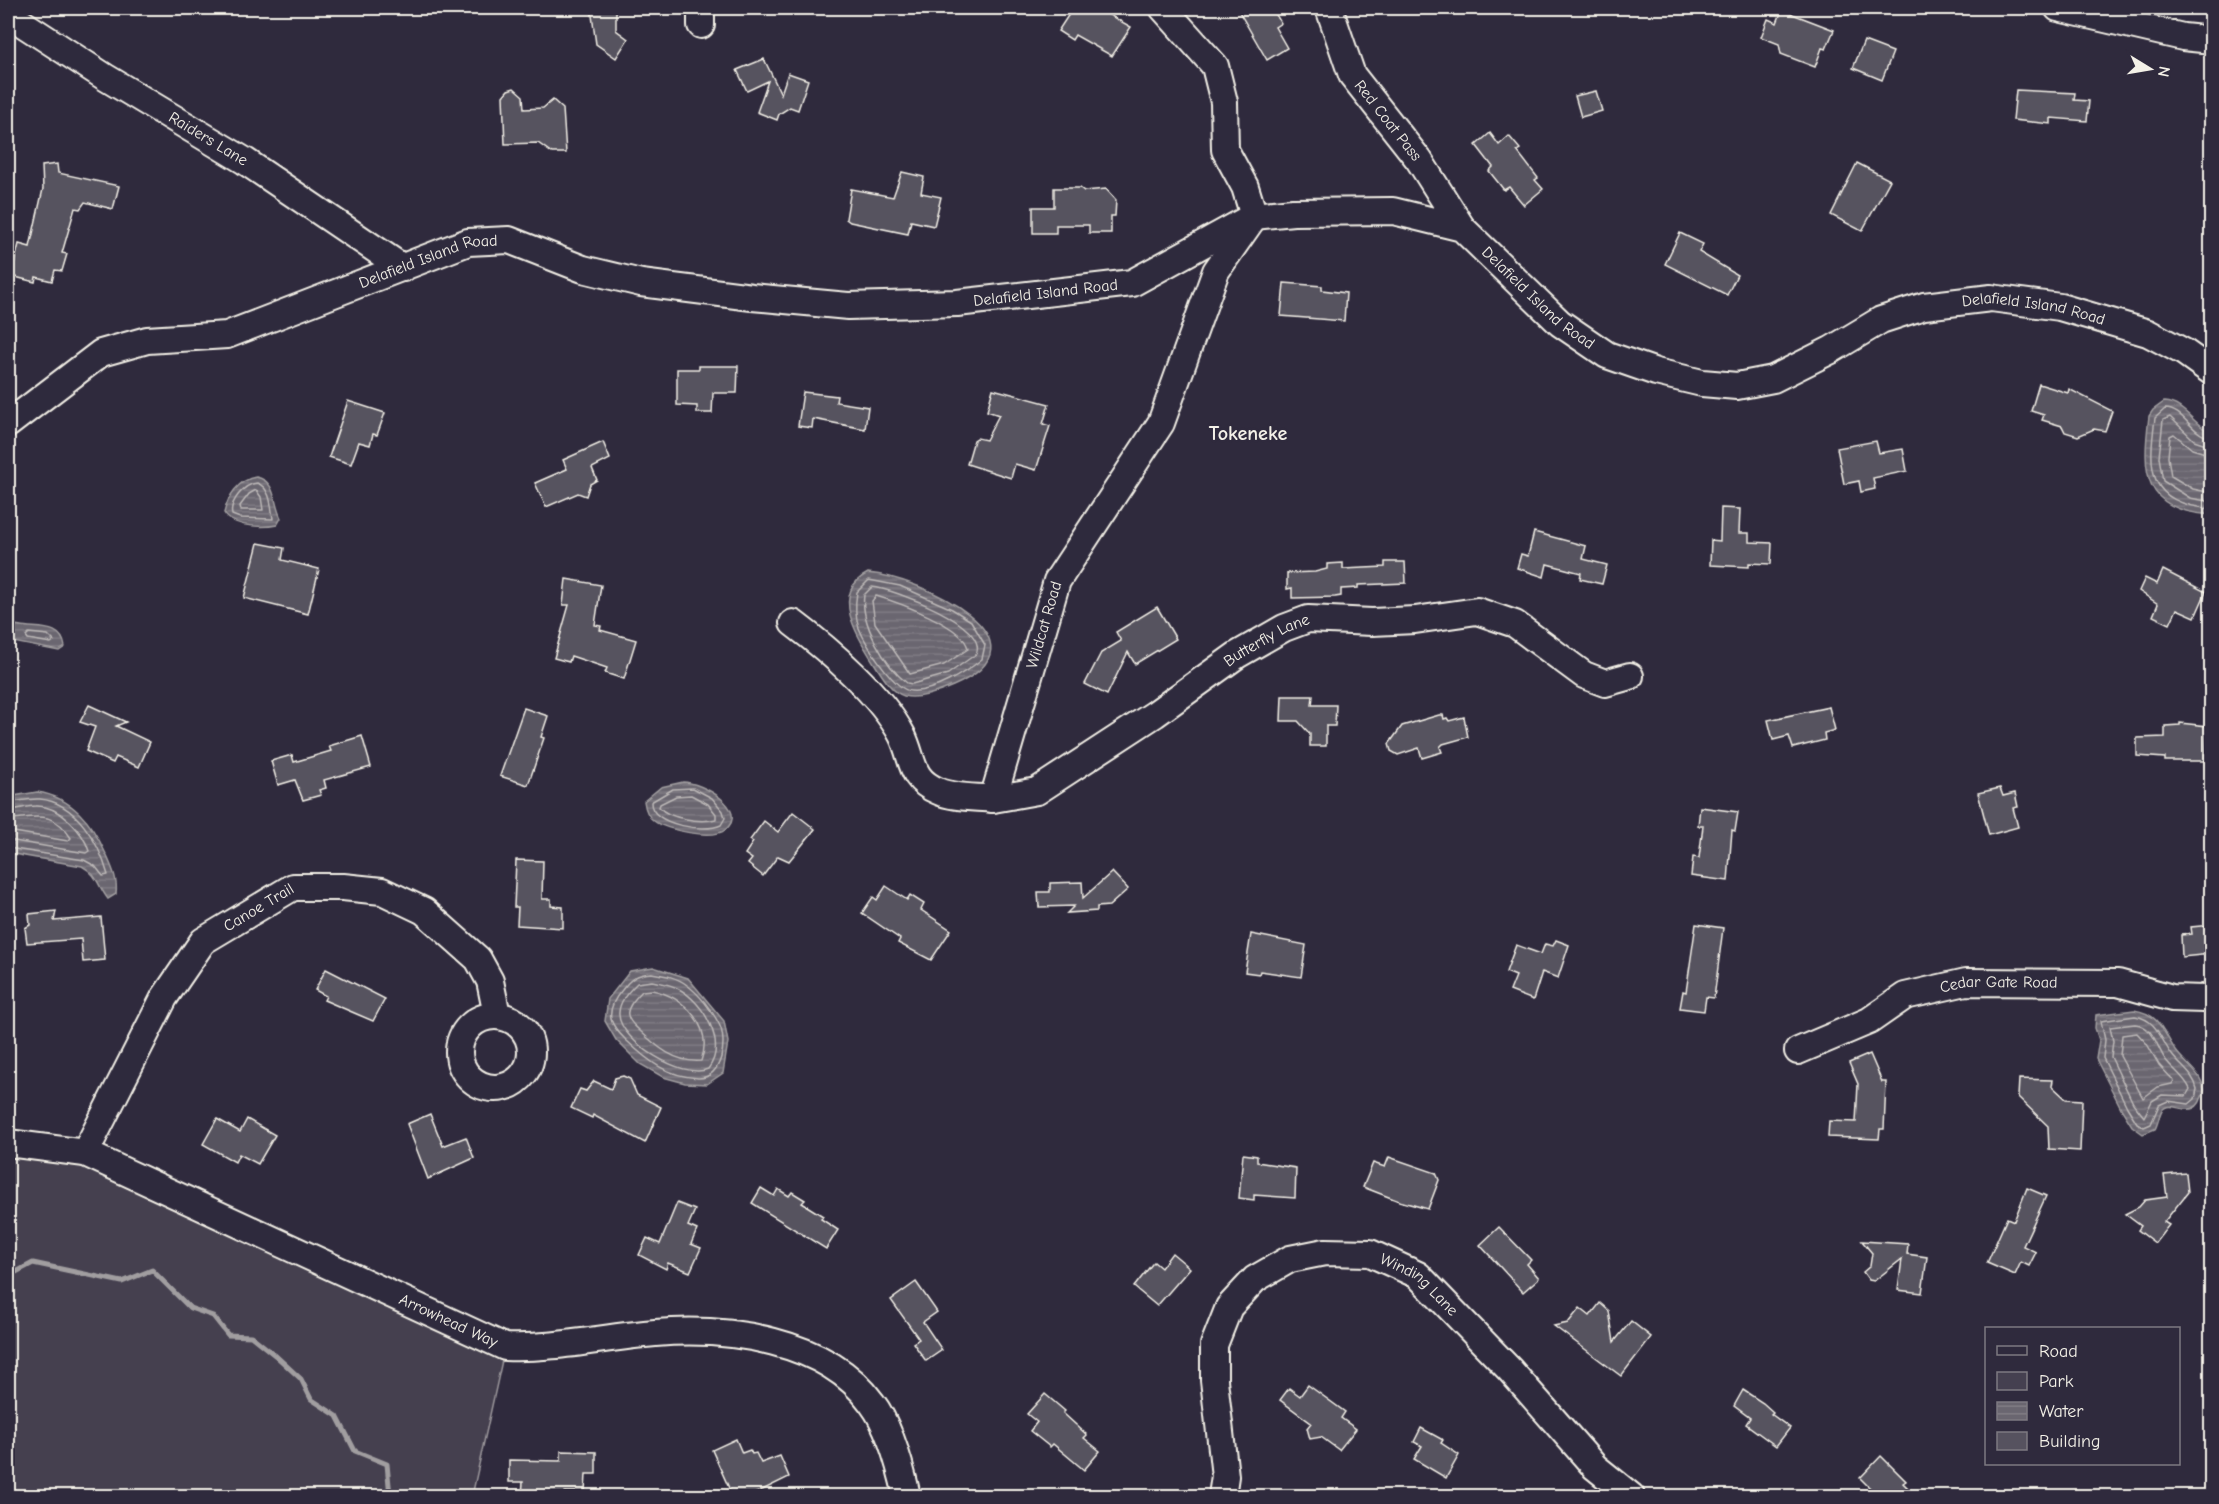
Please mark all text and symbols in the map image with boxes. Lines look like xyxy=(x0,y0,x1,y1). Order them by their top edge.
north arrow xyxy=(2120,39,2180,99)
text: N xyxy=(2154,65,2174,79)
street label: Red Coat Pass xyxy=(1351,77,1425,165)
street label: Raiders Lane xyxy=(165,108,251,170)
street label: Delafield Island Road xyxy=(357,232,498,292)
street label: Delafield Island Road xyxy=(1478,243,1598,353)
street label: Delafield Island Road xyxy=(972,276,1119,310)
street label: Delafield Island Road xyxy=(1961,289,2107,329)
district label: Tokeneke xyxy=(1209,422,1287,445)
street label: Wildcat Road xyxy=(1023,579,1065,671)
street label: Butterfly Lane xyxy=(1220,610,1312,670)
street label: Canoe Trail xyxy=(220,880,297,936)
street label: Cedar Gate Road xyxy=(1938,973,2058,997)
street label: Winding Lane xyxy=(1377,1250,1462,1320)
street label: Arrowhead Way xyxy=(396,1290,501,1352)
legend xyxy=(1985,1327,2180,1465)
text: Road xyxy=(2039,1341,2078,1362)
text: Park xyxy=(2039,1371,2074,1392)
text: Water xyxy=(2039,1401,2084,1422)
text: Building xyxy=(2039,1431,2101,1452)

